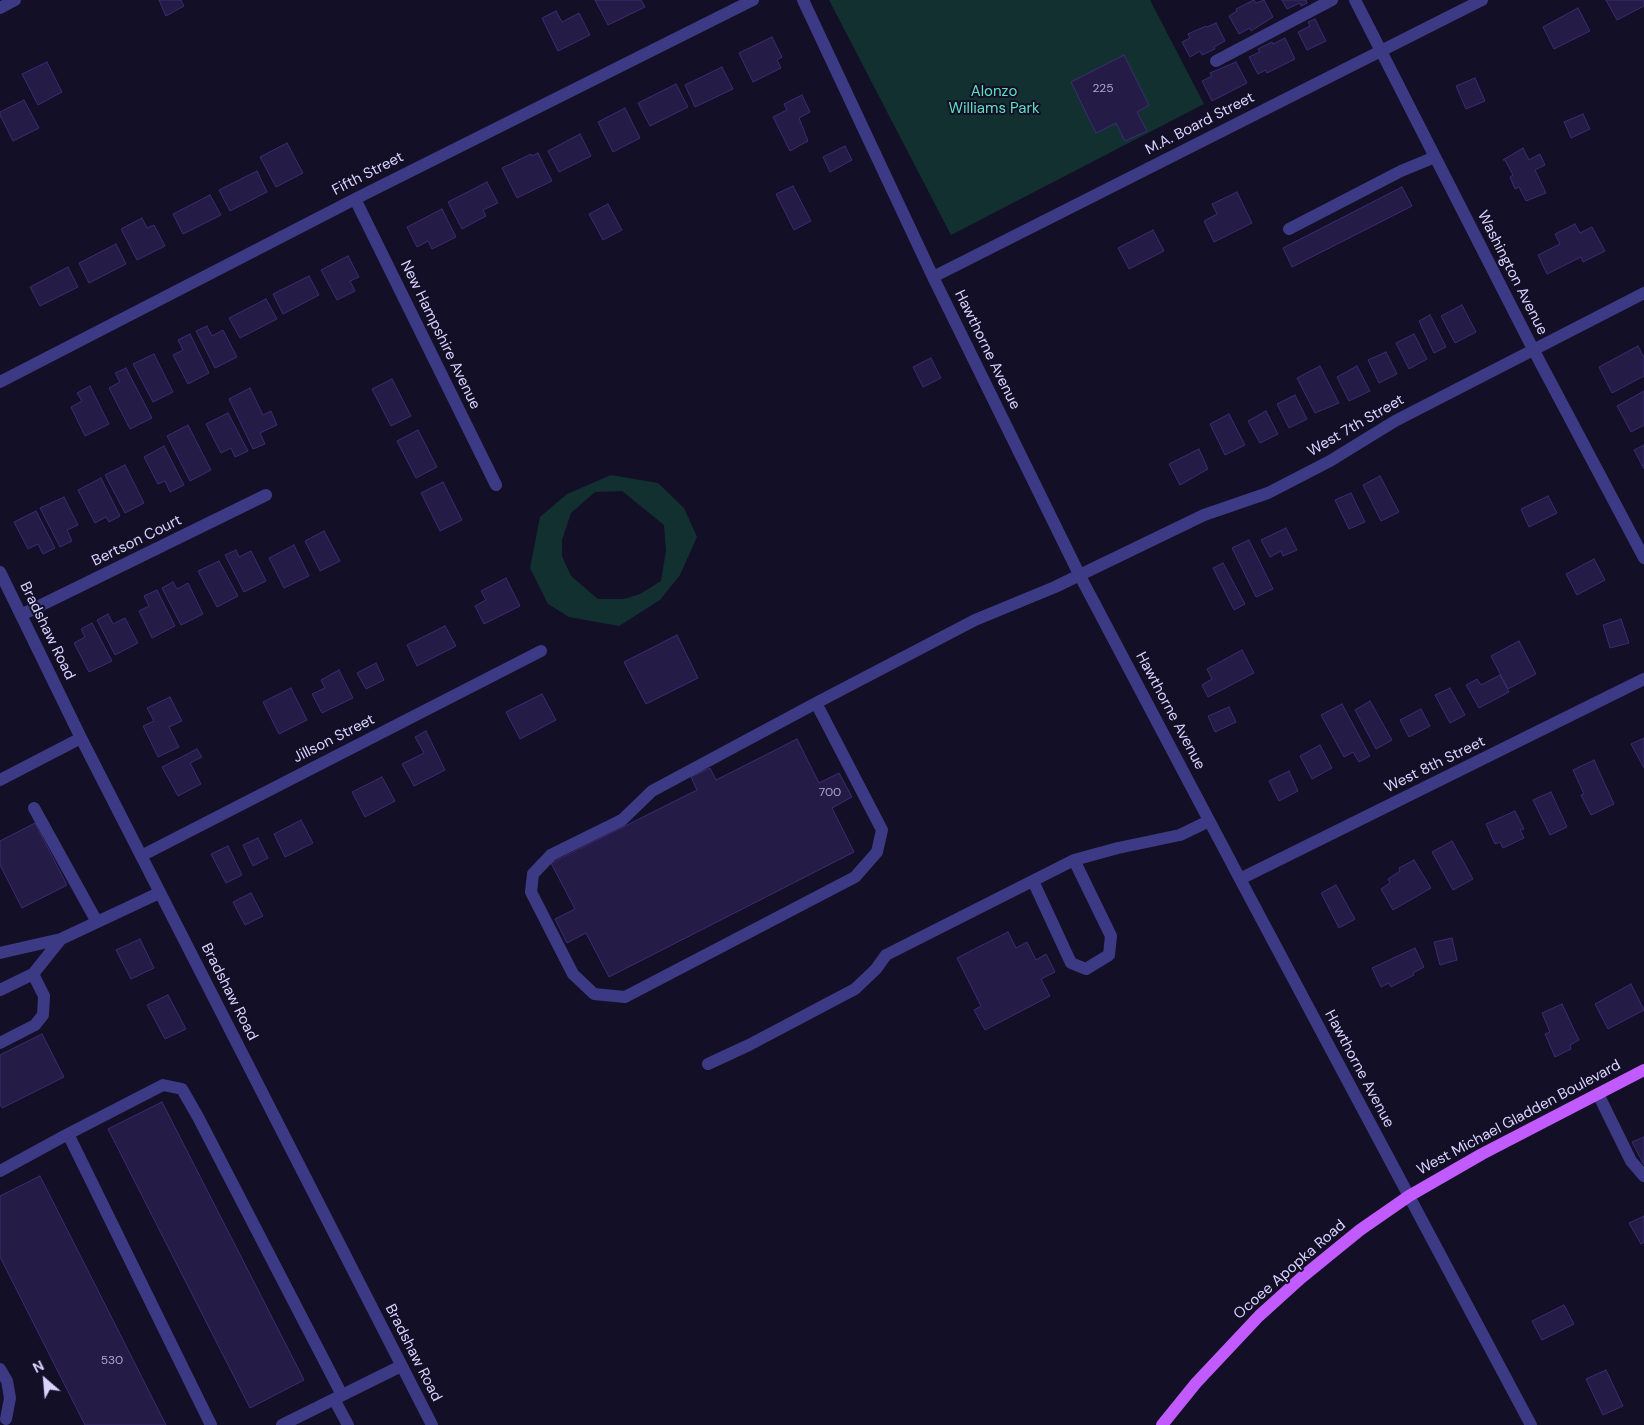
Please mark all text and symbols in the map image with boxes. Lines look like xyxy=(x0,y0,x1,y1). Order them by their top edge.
house number: 225 xyxy=(1092,82,1114,96)
park label: Alonzo Williams Park xyxy=(948,83,1040,118)
street label: M.A. Board Street xyxy=(1143,89,1257,159)
street label: Fifth Street xyxy=(329,148,407,200)
street label: Washington Avenue xyxy=(1473,208,1551,338)
street label: New Hampshire Avenue xyxy=(396,258,484,412)
street label: Hawthorne Avenue xyxy=(950,287,1024,413)
street label: West 7th Street xyxy=(1305,391,1407,461)
street label: Bertson Court xyxy=(89,511,185,571)
street label: Bradshaw Road xyxy=(16,579,78,683)
street label: Hawthorne Avenue xyxy=(1131,649,1209,773)
street label: Jillson Street xyxy=(290,711,378,767)
street label: West 8th Street xyxy=(1382,733,1488,797)
house number: 700 xyxy=(819,786,841,800)
street label: Bradshaw Road xyxy=(197,940,261,1044)
street label: Hawthorne Avenue xyxy=(1320,1007,1398,1131)
street label: West Michael Gladden Boulevard xyxy=(1414,1057,1624,1179)
street label: Ocoee Apopka Road xyxy=(1230,1217,1350,1323)
street label: Bradshaw Road xyxy=(381,1301,445,1405)
house number: 530 xyxy=(101,1354,123,1368)
north arrow xyxy=(20,1355,70,1405)
text: N xyxy=(30,1356,47,1377)

